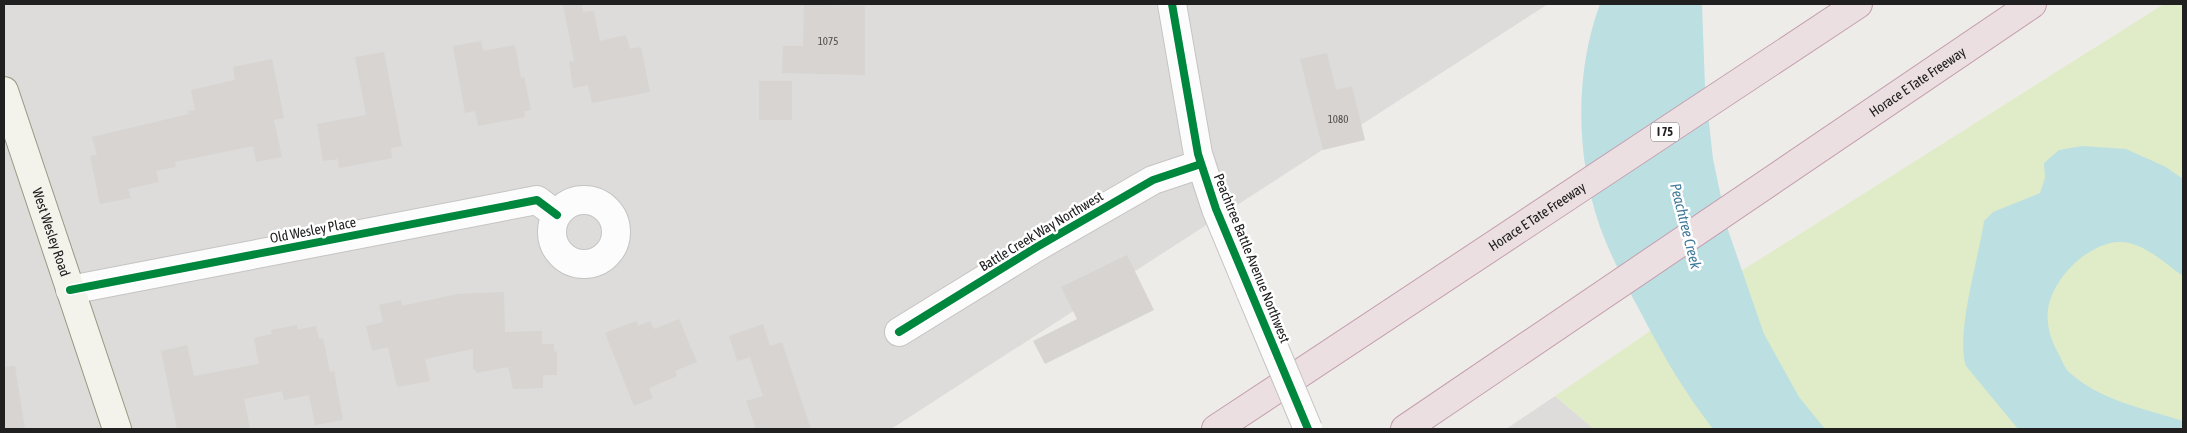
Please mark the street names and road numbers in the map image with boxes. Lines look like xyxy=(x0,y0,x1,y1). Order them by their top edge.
street label: Horace E Tate Freeway xyxy=(1866,43,1969,120)
road number: I 75 xyxy=(1651,122,1679,142)
street label: Peachtree Battle Avenue Northwest xyxy=(1211,171,1293,345)
street label: Horace E Tate Freeway xyxy=(1486,179,1589,254)
street label: West Wesley Road xyxy=(29,186,73,279)
street label: Battle Creek Way Northwest xyxy=(976,188,1106,274)
street label: Old Wesley Place xyxy=(269,214,357,246)

